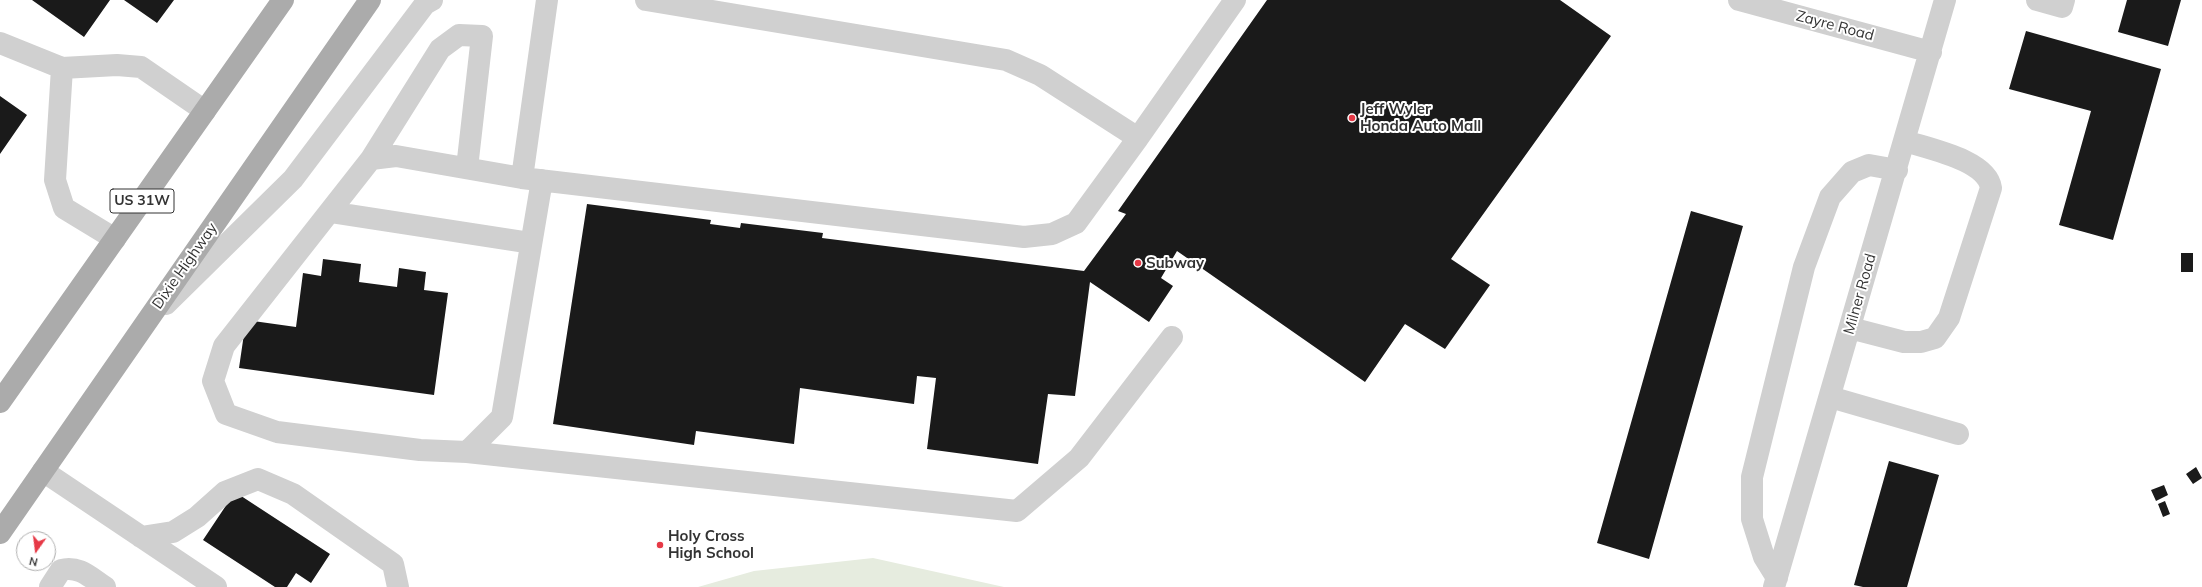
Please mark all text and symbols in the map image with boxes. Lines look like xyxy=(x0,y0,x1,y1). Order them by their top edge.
street label: Zayre Road xyxy=(1794,7,1876,45)
place label: Jeff Wyler Honda Auto Mall xyxy=(1360,100,1481,135)
marker: Jeff Wyler Honda Auto Mall xyxy=(1347,113,1357,123)
road number: US 31W xyxy=(110,189,174,213)
street label: Dixie Highway xyxy=(149,219,221,313)
street label: Milner Road xyxy=(1840,252,1880,336)
place label: Subway xyxy=(1146,254,1204,272)
marker: Subway xyxy=(1133,258,1143,268)
place label: Holy Cross High School xyxy=(668,527,754,562)
north arrow xyxy=(16,531,56,571)
marker: Holy Cross High School xyxy=(655,540,665,550)
text: N xyxy=(28,554,39,569)

